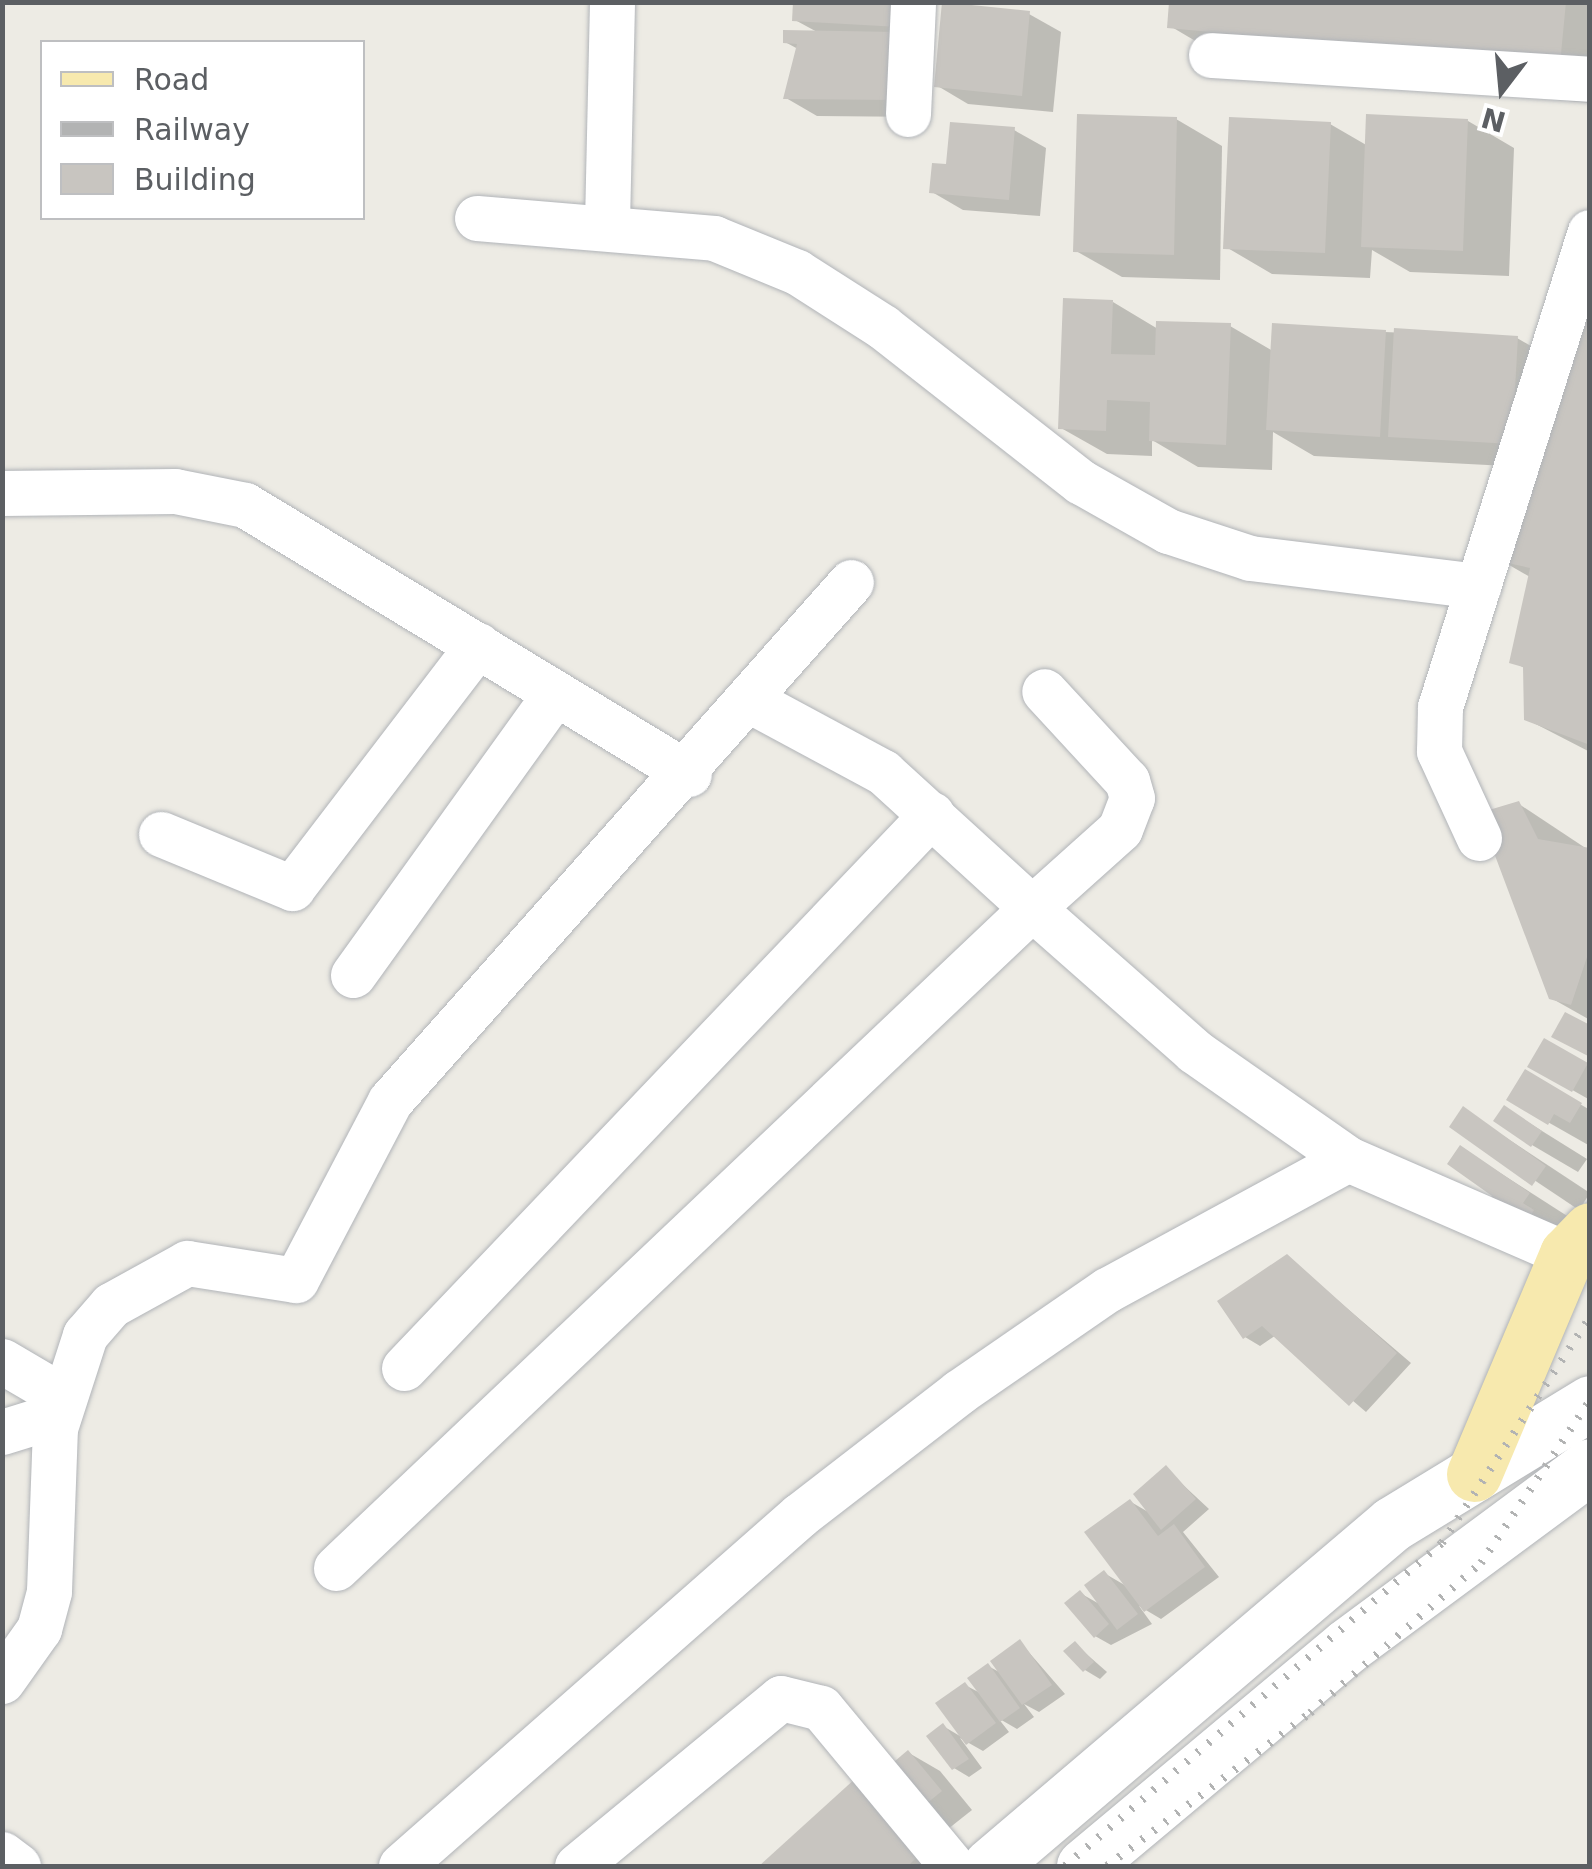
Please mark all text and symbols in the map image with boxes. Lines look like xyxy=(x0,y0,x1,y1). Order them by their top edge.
legend xyxy=(40,40,365,220)
north arrow xyxy=(1452,40,1552,140)
text: Road xyxy=(134,62,209,97)
text: N xyxy=(1478,100,1509,138)
text: Railway xyxy=(134,112,250,147)
text: Building xyxy=(134,162,256,197)

